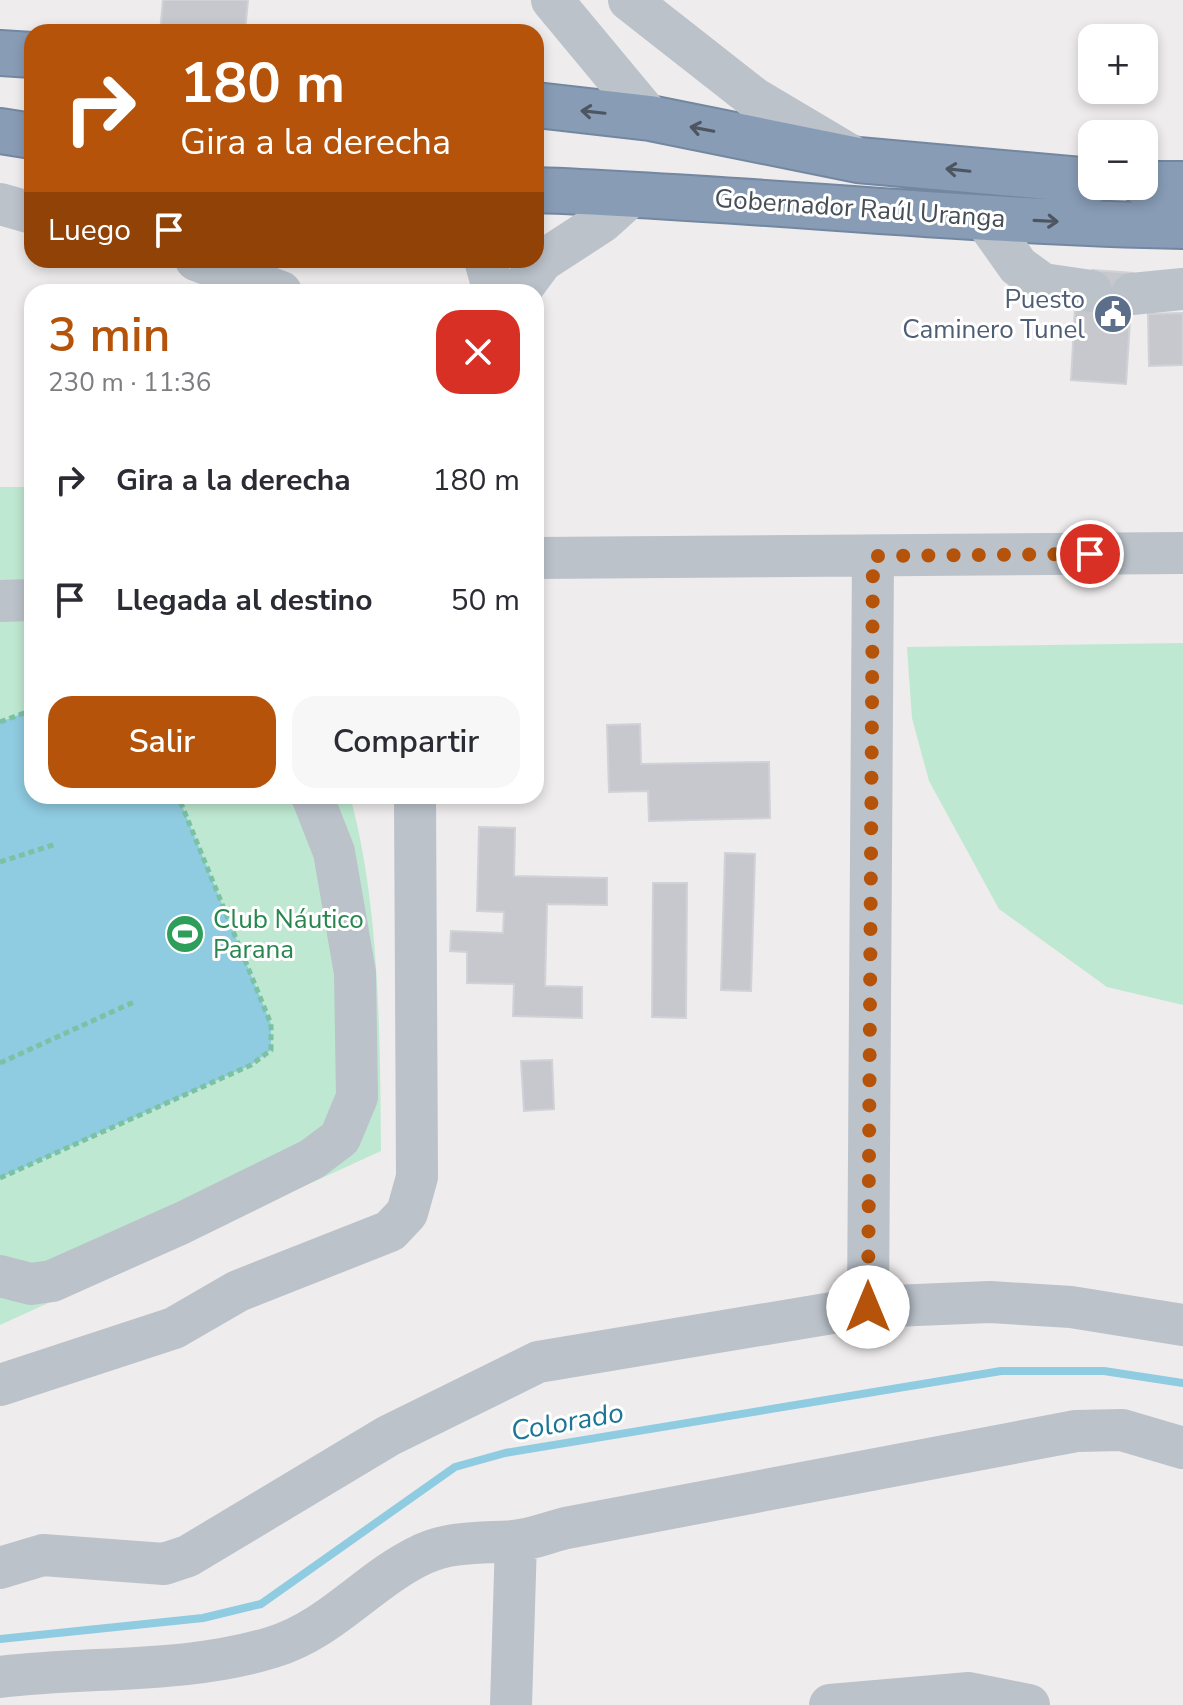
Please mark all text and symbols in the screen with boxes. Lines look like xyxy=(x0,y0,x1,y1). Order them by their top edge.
map controls xyxy=(1078,24,1158,200)
button: + xyxy=(1078,24,1158,104)
text: 180 m xyxy=(180,45,345,122)
icon: right xyxy=(48,56,152,160)
one-way arrow xyxy=(580,104,607,119)
text: Gira a la derecha xyxy=(180,118,451,167)
one-way arrow xyxy=(690,120,715,135)
button: − xyxy=(1078,120,1158,200)
one-way arrow xyxy=(946,163,972,178)
street label: Gobernador Raúl Uranga xyxy=(713,181,1007,236)
icon: arrive xyxy=(147,208,191,252)
text: Luego xyxy=(48,210,131,251)
one-way arrow xyxy=(1032,214,1059,229)
place label: Puesto Caminero Tunel xyxy=(902,282,1085,347)
public building icon: Puesto Caminero Tunel xyxy=(1092,293,1134,335)
text: 3 min xyxy=(48,302,170,368)
button: close xyxy=(436,310,520,394)
text: 230 m · 11:36 xyxy=(48,365,211,400)
icon: right xyxy=(48,458,92,502)
text: Gira a la derecha xyxy=(116,460,351,501)
text: 180 m xyxy=(433,460,520,501)
pin xyxy=(1056,520,1124,588)
icon: arrive xyxy=(1068,532,1112,576)
icon: arrive xyxy=(48,578,92,622)
text: Llegada al destino xyxy=(116,580,372,621)
text: 50 m xyxy=(451,580,520,621)
button: Salir xyxy=(48,696,276,788)
button: Compartir xyxy=(292,696,520,788)
place label: Club Náutico Parana xyxy=(213,902,364,967)
sports icon: Club Náutico Parana xyxy=(164,913,206,955)
position arrow xyxy=(826,1265,910,1349)
water label: Colorado xyxy=(508,1393,626,1451)

